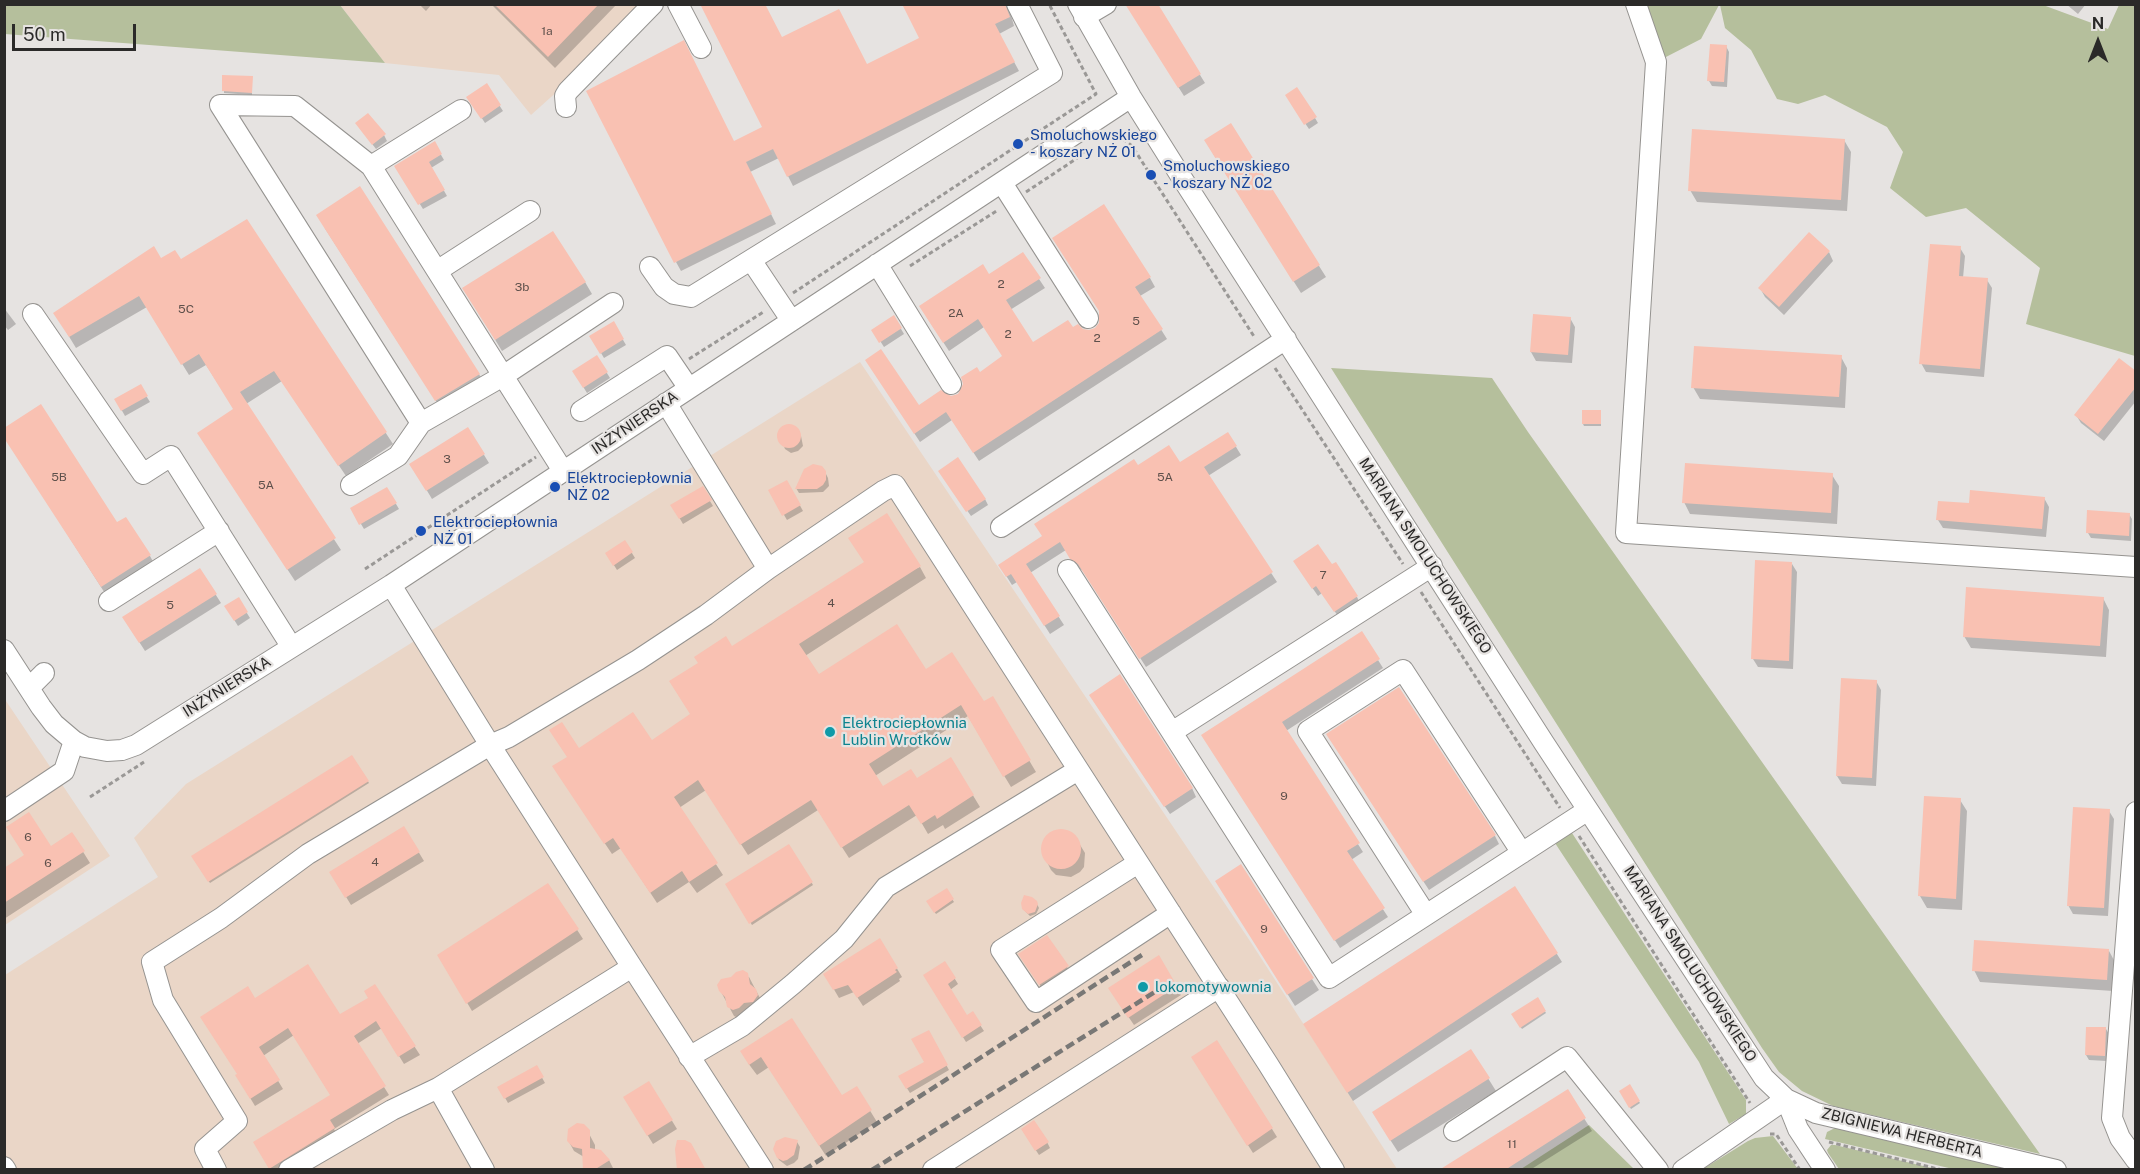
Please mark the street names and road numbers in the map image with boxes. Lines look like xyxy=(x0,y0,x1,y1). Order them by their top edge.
street label: INŻYNIERSKA xyxy=(588,388,682,458)
street label: MARIANA SMOLUCHOWSKIEGO xyxy=(1355,455,1495,657)
street label: INŻYNIERSKA xyxy=(180,653,274,721)
street label: MARIANA SMOLUCHOWSKIEGO xyxy=(1620,863,1760,1065)
street label: ZBIGNIEWA HERBERTA xyxy=(1819,1104,1985,1162)

